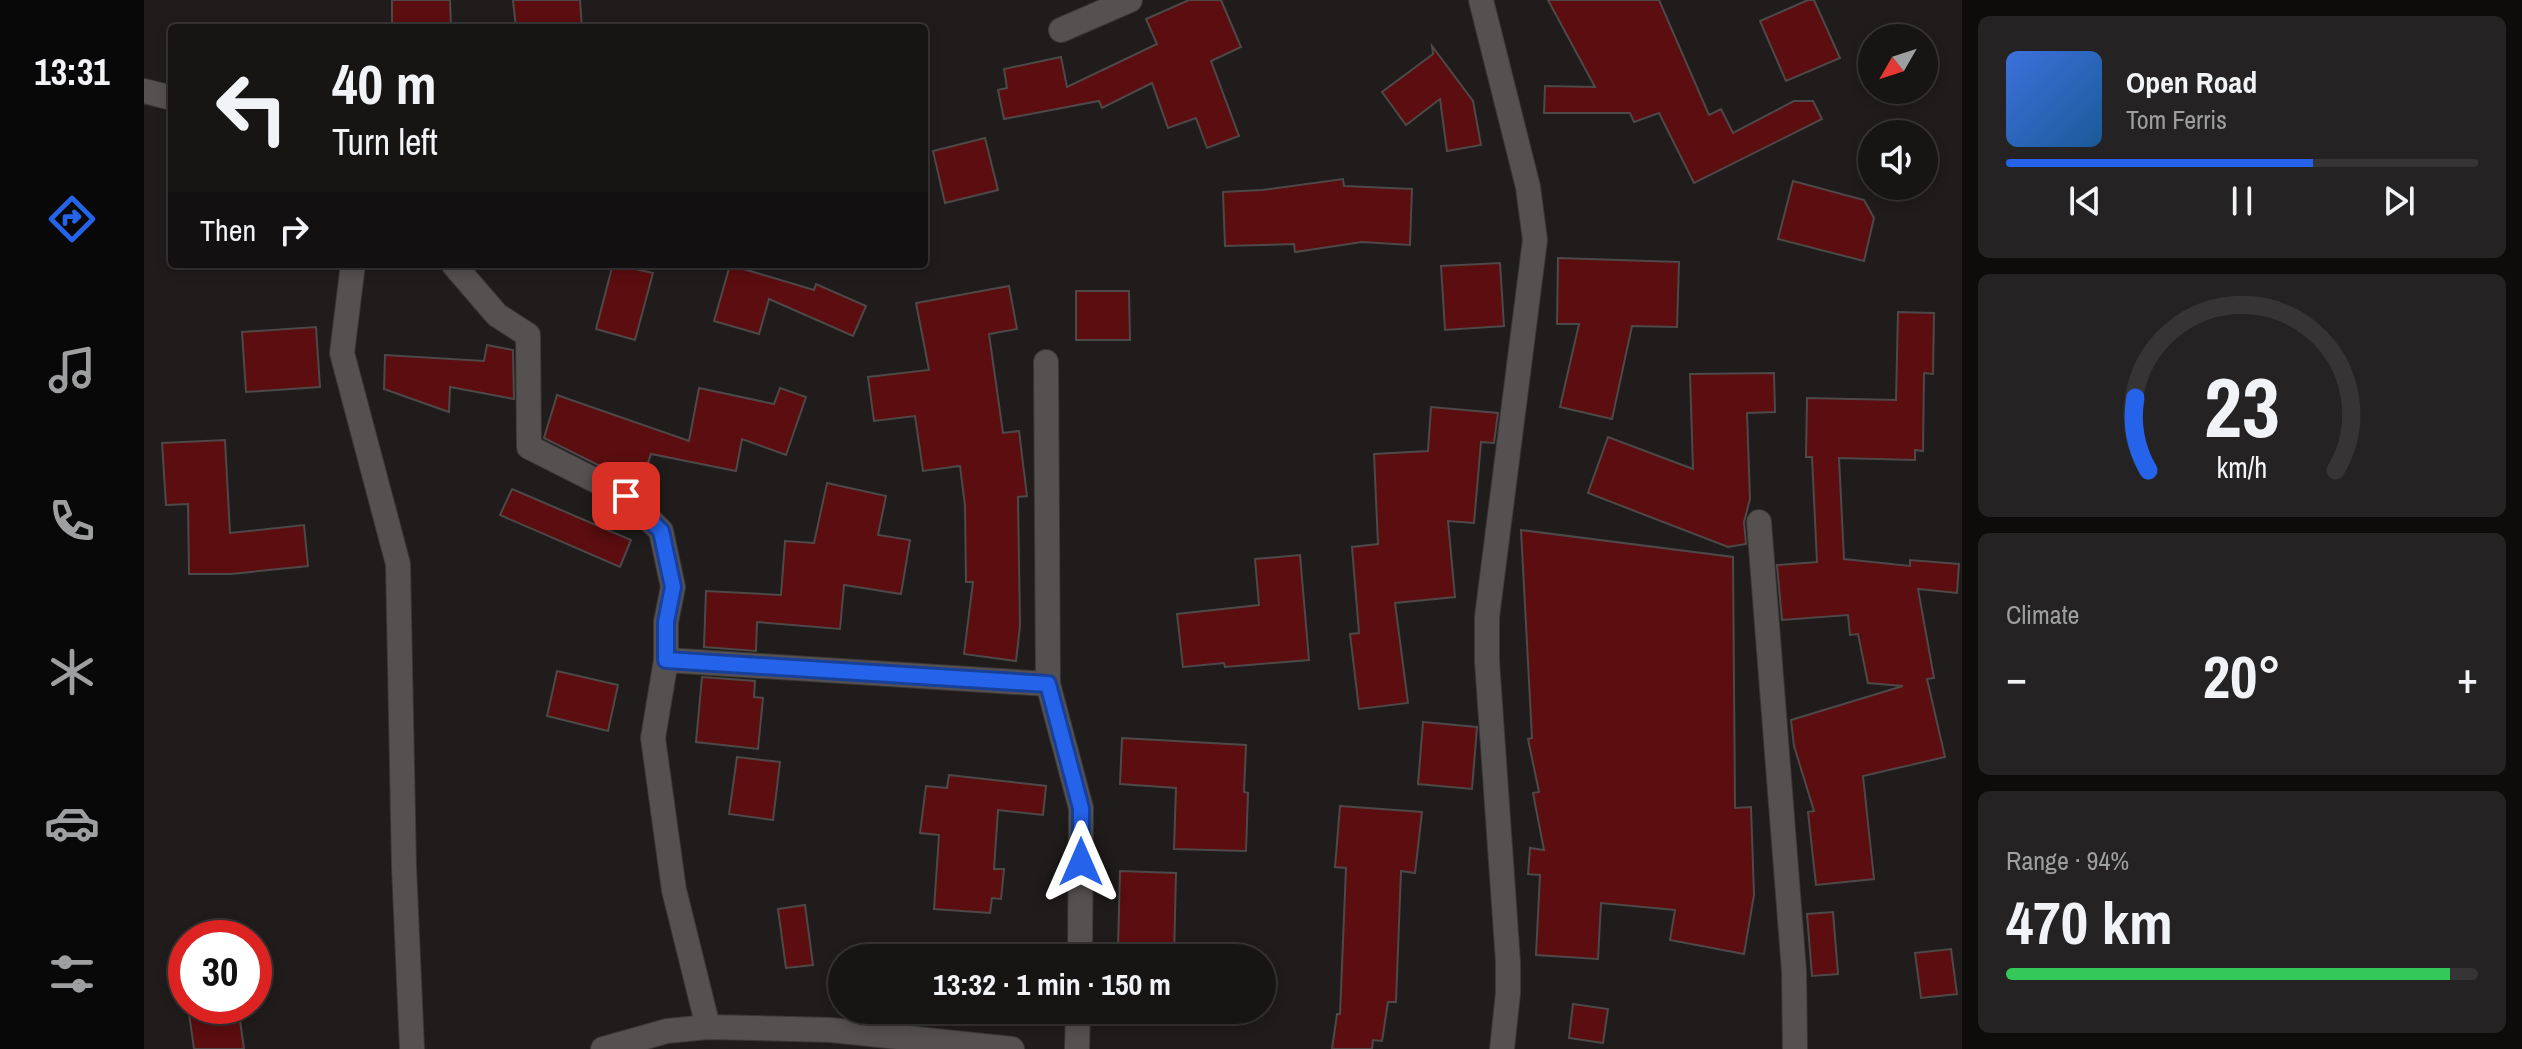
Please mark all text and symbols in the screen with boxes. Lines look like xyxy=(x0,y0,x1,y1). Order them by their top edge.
north arrow xyxy=(1858,24,1938,104)
map controls xyxy=(1858,24,1938,200)
text: 40 m xyxy=(332,46,437,121)
text: 13:31 xyxy=(34,48,110,96)
icon: left xyxy=(200,56,304,160)
text: Open Road xyxy=(2126,62,2257,102)
text: Tom Ferris xyxy=(2126,102,2227,137)
text: Turn left xyxy=(332,118,438,166)
button: sound xyxy=(1858,120,1938,200)
icon: previous xyxy=(2063,179,2107,223)
icon: pause xyxy=(2220,179,2264,223)
icon: next xyxy=(2377,179,2421,223)
icon: directions xyxy=(44,191,100,247)
icon: right xyxy=(272,208,316,252)
text: Then xyxy=(200,210,256,250)
icon: music xyxy=(44,342,100,398)
text: 23 xyxy=(2204,351,2280,463)
text: km/h xyxy=(2217,449,2267,488)
pin xyxy=(592,462,660,530)
icon: arrive xyxy=(604,474,648,518)
icon: phone xyxy=(44,493,100,549)
text: Climate xyxy=(2006,597,2079,632)
text: 20° xyxy=(2203,636,2281,717)
icon: climate xyxy=(44,644,100,700)
text: − xyxy=(2006,647,2027,707)
text: + xyxy=(2457,647,2478,707)
icon: car xyxy=(44,795,100,851)
position arrow xyxy=(1039,820,1123,904)
text: Range · 94% xyxy=(2006,843,2129,878)
text: 470 km xyxy=(2006,882,2173,963)
speed limit sign: 30 xyxy=(168,920,272,1024)
icon: filters xyxy=(44,946,100,1002)
text: 13:32 · 1 min · 150 m xyxy=(933,964,1171,1004)

